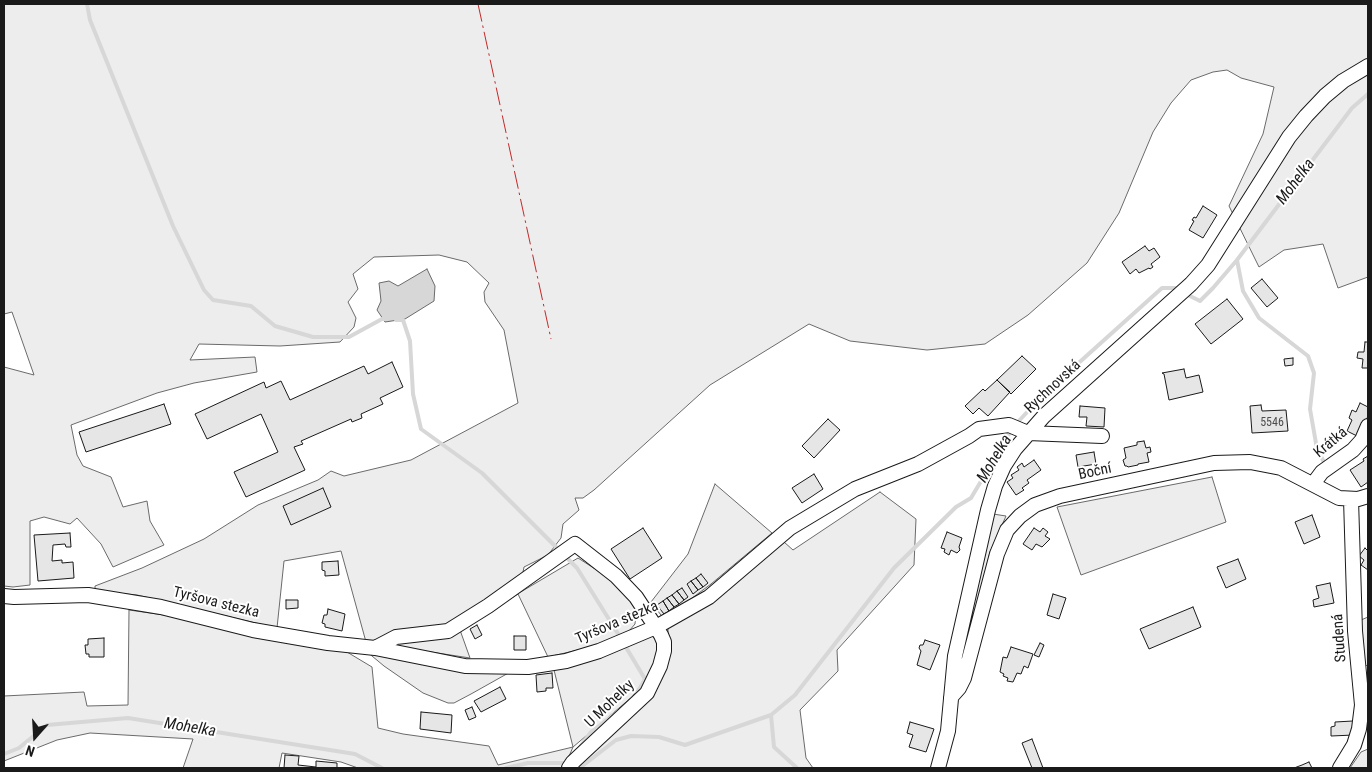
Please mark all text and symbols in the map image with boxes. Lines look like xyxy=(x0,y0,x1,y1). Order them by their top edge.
water label: Mohelka xyxy=(1273,155,1319,209)
street label: Rychnovská xyxy=(1021,356,1085,418)
house number: 5546 xyxy=(1260,416,1284,430)
street label: Krátká xyxy=(1311,424,1351,462)
water label: Mohelka xyxy=(973,432,1017,486)
street label: Boční xyxy=(1077,460,1113,484)
street label: Tyršova stezka xyxy=(171,584,261,622)
street label: Tyršova stezka xyxy=(573,597,661,649)
street label: Studená xyxy=(1329,613,1351,663)
street label: U Mohelky xyxy=(582,676,638,732)
north arrow xyxy=(10,712,60,762)
water label: Mohelka xyxy=(163,714,217,742)
text: N xyxy=(23,742,37,760)

